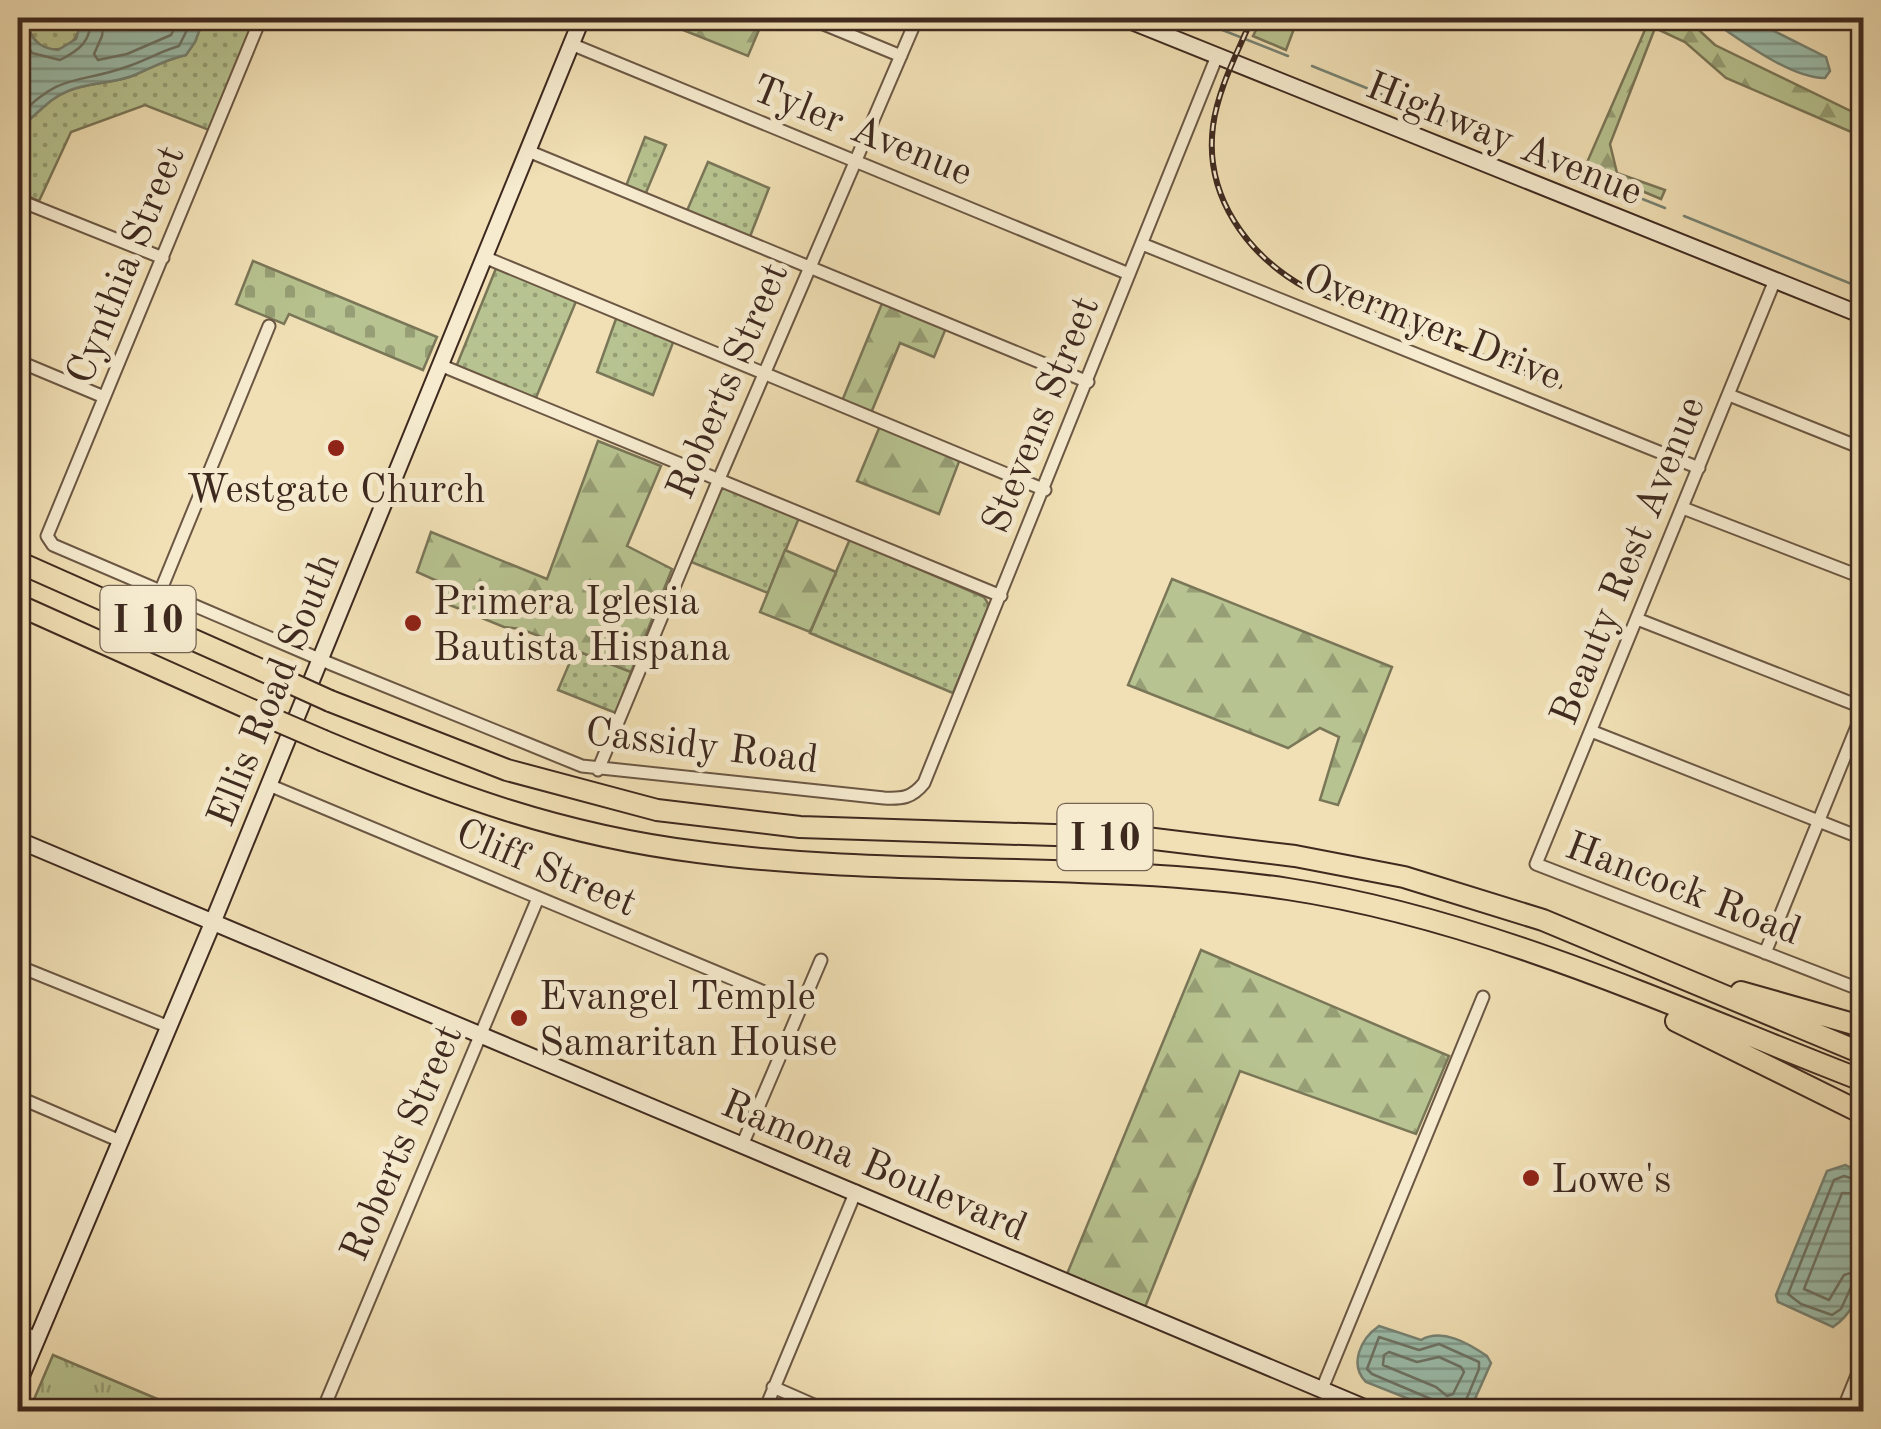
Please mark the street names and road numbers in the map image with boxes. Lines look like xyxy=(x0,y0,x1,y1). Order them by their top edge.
street label: Highway Avenue xyxy=(1360,67,1647,214)
street label: Tyler Avenue xyxy=(746,70,977,195)
street label: Cynthia Street xyxy=(62,141,194,390)
street label: Roberts Street xyxy=(662,258,797,506)
street label: Overmyer Drive xyxy=(1296,259,1567,399)
street label: Stevens Street xyxy=(977,292,1108,539)
street label: Beauty Rest Avenue xyxy=(1546,392,1714,731)
street label: Ellis Road South xyxy=(203,548,349,833)
road number: I 10 xyxy=(100,586,196,652)
street label: Cassidy Road xyxy=(583,714,820,782)
road number: I 10 xyxy=(1058,804,1152,870)
street label: Cliff Street xyxy=(449,814,642,926)
street label: Hancock Road xyxy=(1559,827,1806,954)
street label: Roberts Street xyxy=(336,1020,471,1268)
street label: Ramona Boulevard xyxy=(715,1085,1032,1250)

